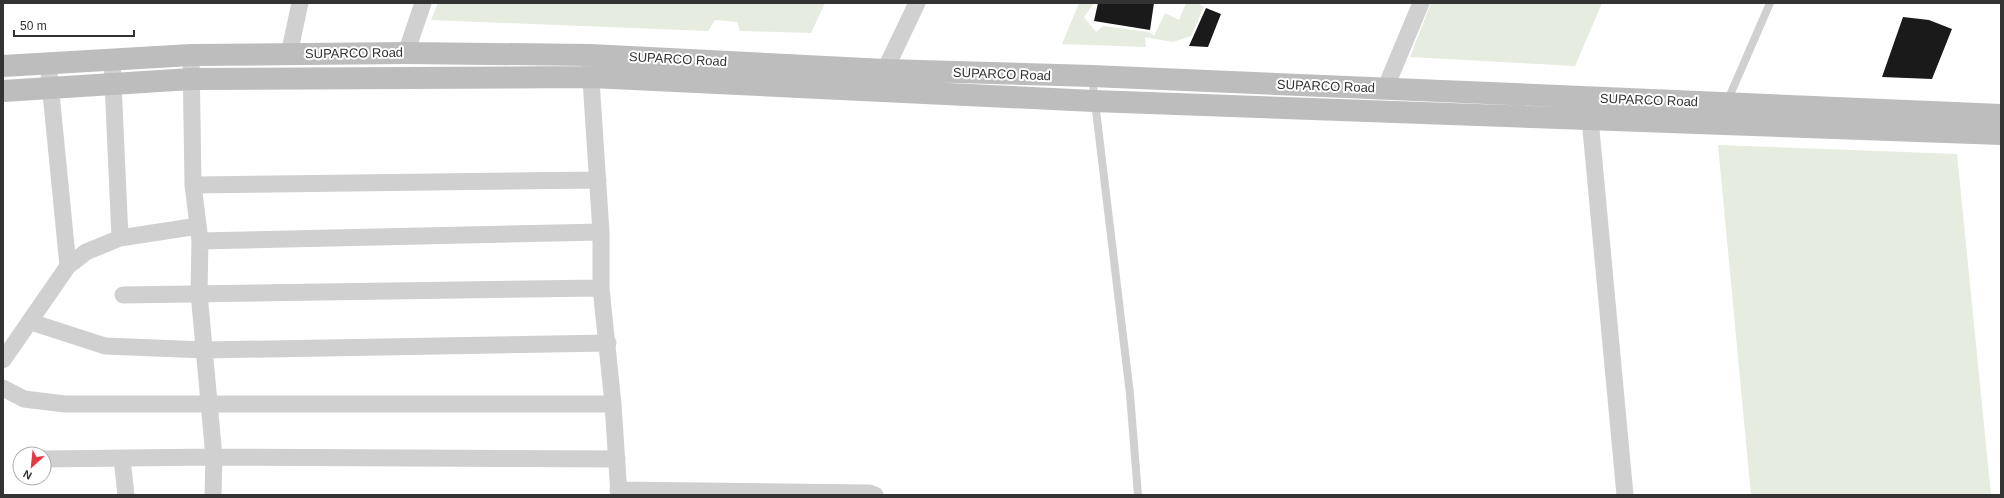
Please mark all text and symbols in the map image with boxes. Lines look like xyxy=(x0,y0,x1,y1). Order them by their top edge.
scale bar xyxy=(14,12,134,38)
text: 50 m xyxy=(20,19,47,33)
street label: SUPARCO Road xyxy=(305,45,403,61)
street label: SUPARCO Road xyxy=(629,49,727,69)
street label: SUPARCO Road xyxy=(953,65,1051,83)
street label: SUPARCO Road xyxy=(1277,77,1375,95)
street label: SUPARCO Road xyxy=(1600,91,1698,109)
north arrow xyxy=(12,446,52,486)
text: N xyxy=(21,468,34,482)

